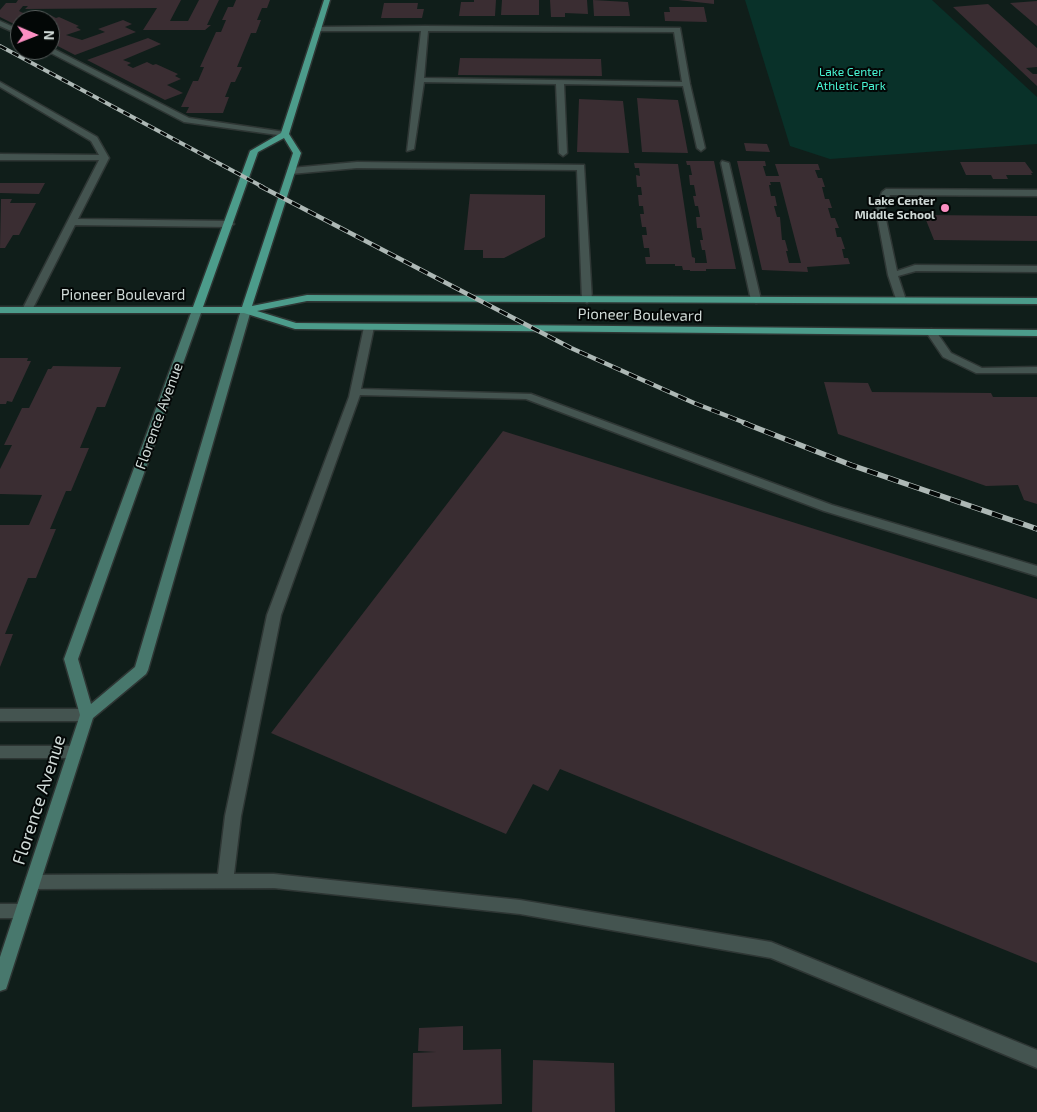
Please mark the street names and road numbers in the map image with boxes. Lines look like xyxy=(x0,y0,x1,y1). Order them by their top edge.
street label: Pioneer Boulevard xyxy=(61,286,185,304)
street label: Pioneer Boulevard xyxy=(578,305,702,325)
street label: Florence Avenue xyxy=(131,360,187,472)
street label: Florence Avenue xyxy=(8,732,70,868)

